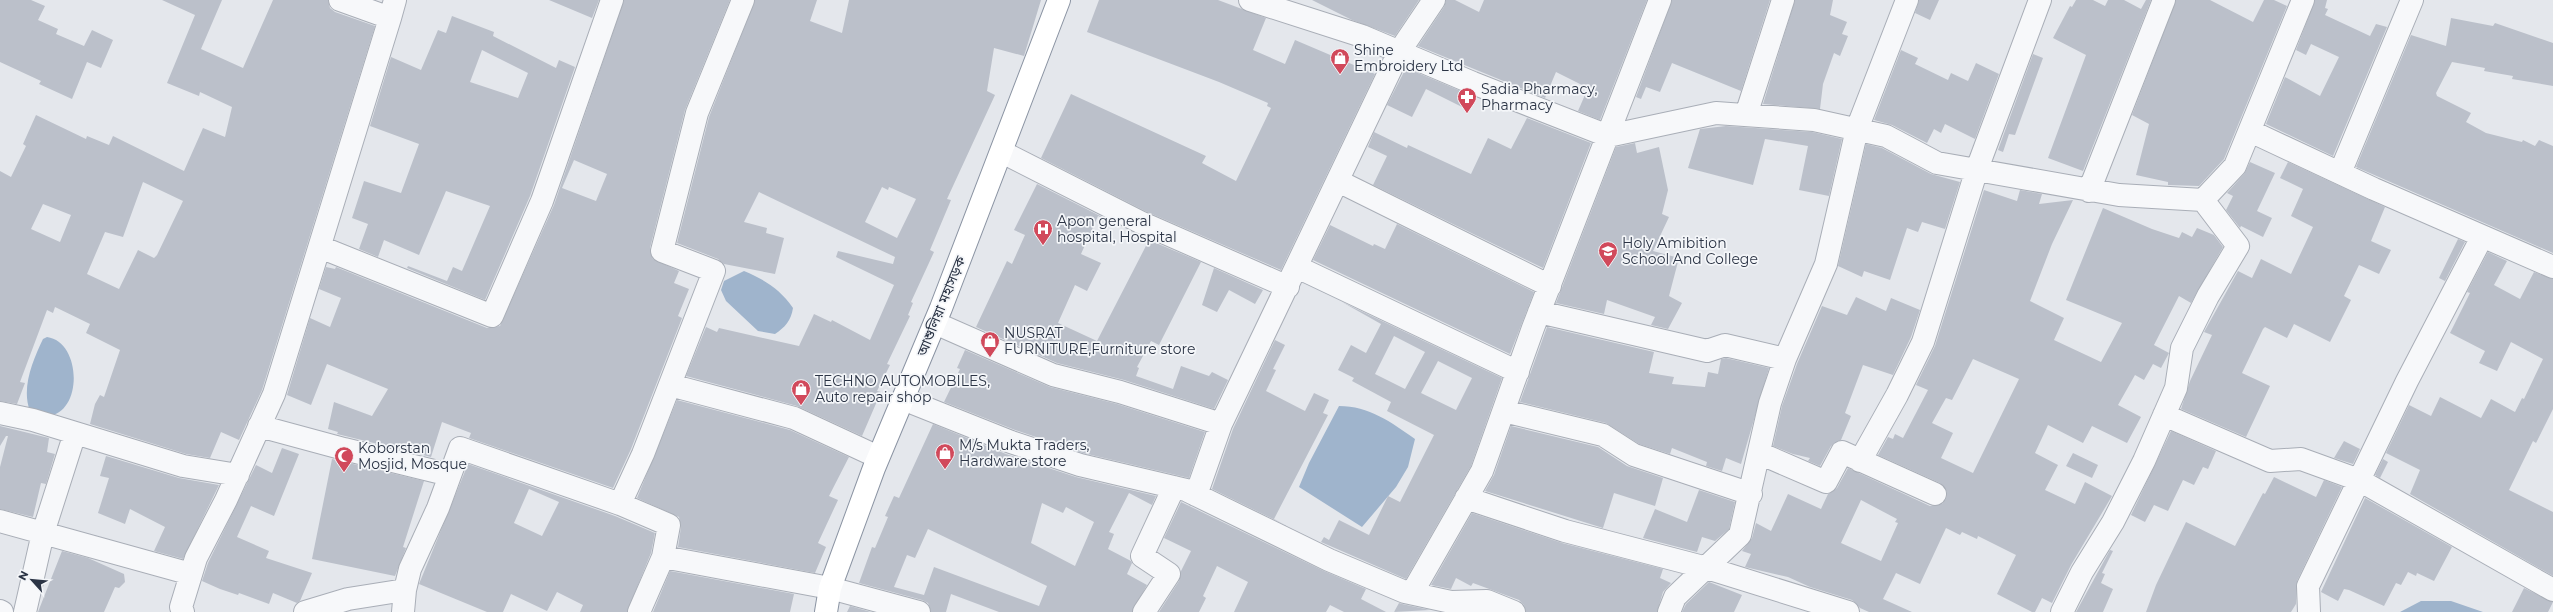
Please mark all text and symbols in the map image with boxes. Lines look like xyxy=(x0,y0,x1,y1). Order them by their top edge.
place label: Shine Embroidery Ltd xyxy=(1354,41,1464,75)
shop icon: Shine Embroidery Ltd xyxy=(1329,47,1351,75)
place label: Sadia Pharmacy, Pharmacy xyxy=(1481,80,1597,114)
pharmacy icon: Sadia Pharmacy, Pharmacy xyxy=(1456,86,1478,114)
place label: Apon general hospital, Hospital xyxy=(1057,212,1177,246)
hospital icon: Apon general hospital, Hospital xyxy=(1032,218,1054,246)
place label: Holy Amibition School And College xyxy=(1622,234,1758,268)
school or university icon: Holy Amibition School And College xyxy=(1597,240,1619,268)
street label: আশুলিয়া মহাসড়ক xyxy=(912,253,970,360)
place label: NUSRAT FURNITURE,Furniture store xyxy=(1004,324,1195,358)
shop icon: NUSRAT FURNITURE,Furniture store xyxy=(979,330,1001,358)
place label: TECHNO AUTOMOBILES, Auto repair shop xyxy=(815,372,990,406)
shop icon: TECHNO AUTOMOBILES, Auto repair shop xyxy=(790,378,812,406)
place label: M/s Mukta Traders, Hardware store xyxy=(959,436,1090,470)
place label: Koborstan Mosjid, Mosque xyxy=(358,439,467,473)
shop icon: M/s Mukta Traders, Hardware store xyxy=(934,442,956,470)
mosque icon: Koborstan Mosjid, Mosque xyxy=(333,445,355,473)
north arrow xyxy=(12,560,52,600)
text: N xyxy=(15,568,31,583)

